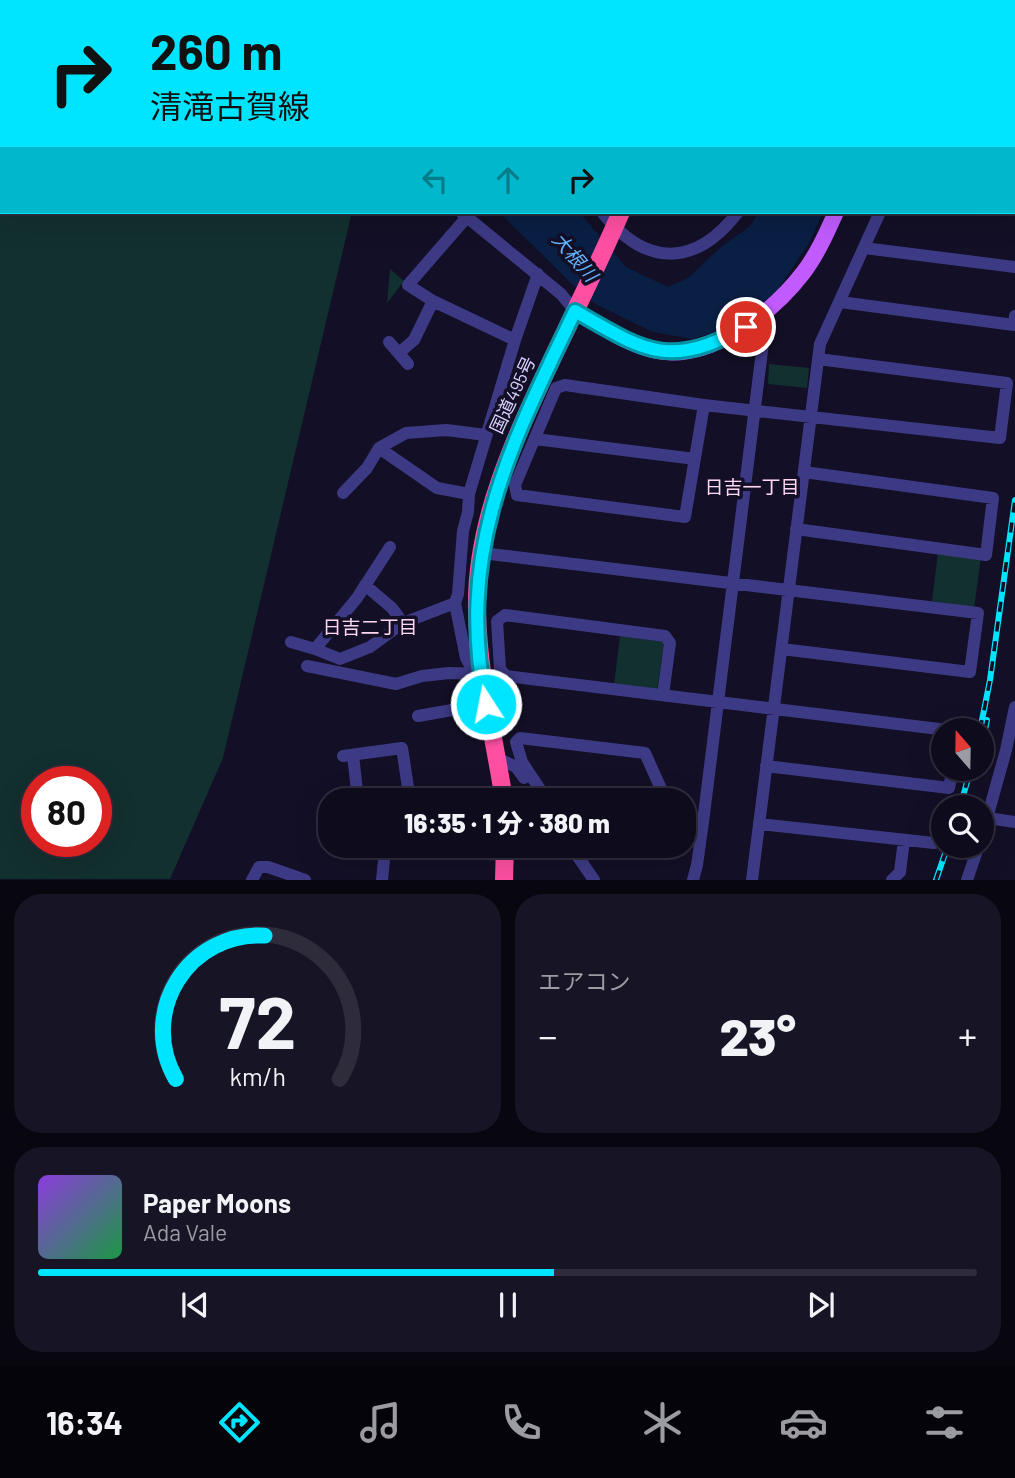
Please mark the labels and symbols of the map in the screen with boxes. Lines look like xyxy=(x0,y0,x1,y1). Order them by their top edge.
water label: 大根川 xyxy=(548,228,604,287)
pin xyxy=(716,297,776,357)
street label: 国道495号 xyxy=(485,353,540,437)
district label: 日吉一丁目 xyxy=(704,475,800,498)
district label: 日吉二丁目 xyxy=(322,615,418,638)
position arrow xyxy=(449,667,523,741)
north arrow xyxy=(931,718,994,780)
speed limit sign: 80 xyxy=(21,766,112,857)

